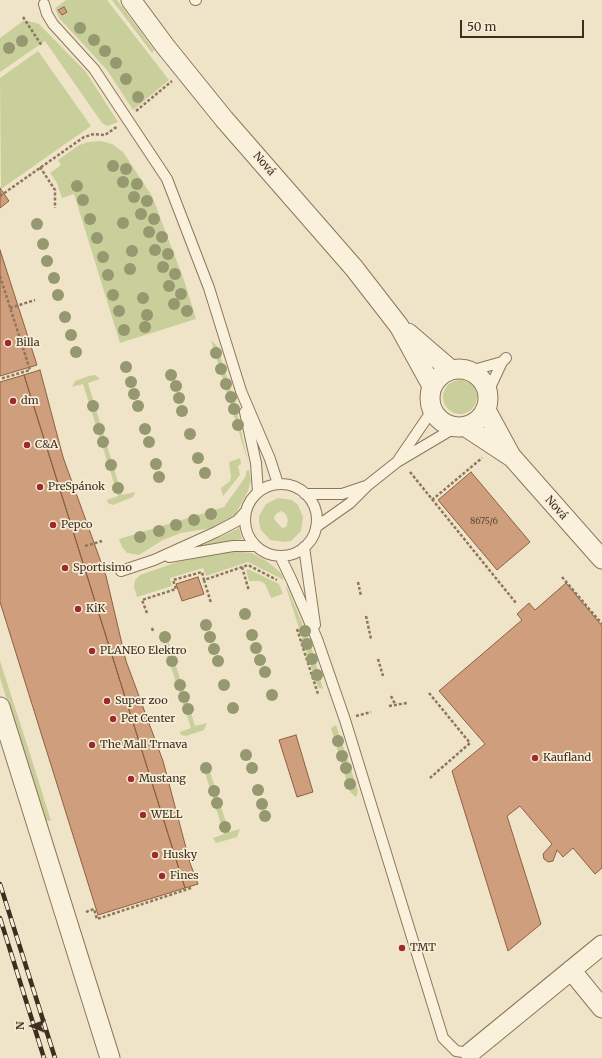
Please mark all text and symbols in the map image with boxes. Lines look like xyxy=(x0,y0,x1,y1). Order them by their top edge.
scale bar xyxy=(462,12,586,38)
text: 50 m xyxy=(467,19,496,34)
street label: Nová xyxy=(250,150,278,178)
place label: Billa xyxy=(16,336,40,350)
marker: Billa xyxy=(3,338,13,348)
place label: dm xyxy=(21,394,39,408)
marker: dm xyxy=(8,396,18,406)
place label: C&A xyxy=(35,438,58,452)
marker: C&A xyxy=(22,440,32,450)
place label: PreSpánok xyxy=(48,480,105,494)
marker: PreSpánok xyxy=(35,482,45,492)
street label: Nová xyxy=(542,494,570,522)
house number: 8675/6 xyxy=(470,516,498,526)
place label: Pepco xyxy=(61,518,93,532)
marker: Pepco xyxy=(48,520,58,530)
place label: Sportisimo xyxy=(73,561,132,575)
marker: Sportisimo xyxy=(60,563,70,573)
place label: KiK xyxy=(86,602,105,616)
marker: KiK xyxy=(73,604,83,614)
place label: PLANEO Elektro xyxy=(100,644,186,658)
marker: PLANEO Elektro xyxy=(87,646,97,656)
place label: Super zoo xyxy=(115,694,168,708)
marker: Super zoo xyxy=(102,696,112,706)
place label: Pet Center xyxy=(121,712,175,726)
marker: Pet Center xyxy=(108,714,118,724)
place label: The Mall Trnava xyxy=(100,738,187,752)
marker: The Mall Trnava xyxy=(87,740,97,750)
place label: Kaufland xyxy=(543,751,591,765)
marker: Kaufland xyxy=(530,753,540,763)
place label: Mustang xyxy=(139,772,186,786)
marker: Mustang xyxy=(126,774,136,784)
place label: WELL xyxy=(151,808,183,822)
marker: WELL xyxy=(138,810,148,820)
place label: Husky xyxy=(163,848,197,862)
marker: Husky xyxy=(150,850,160,860)
place label: Fines xyxy=(170,869,199,883)
marker: Fines xyxy=(157,871,167,881)
place label: TMT xyxy=(410,941,436,955)
marker: TMT xyxy=(397,943,407,953)
north arrow xyxy=(12,1006,52,1046)
text: N xyxy=(13,1021,27,1030)

